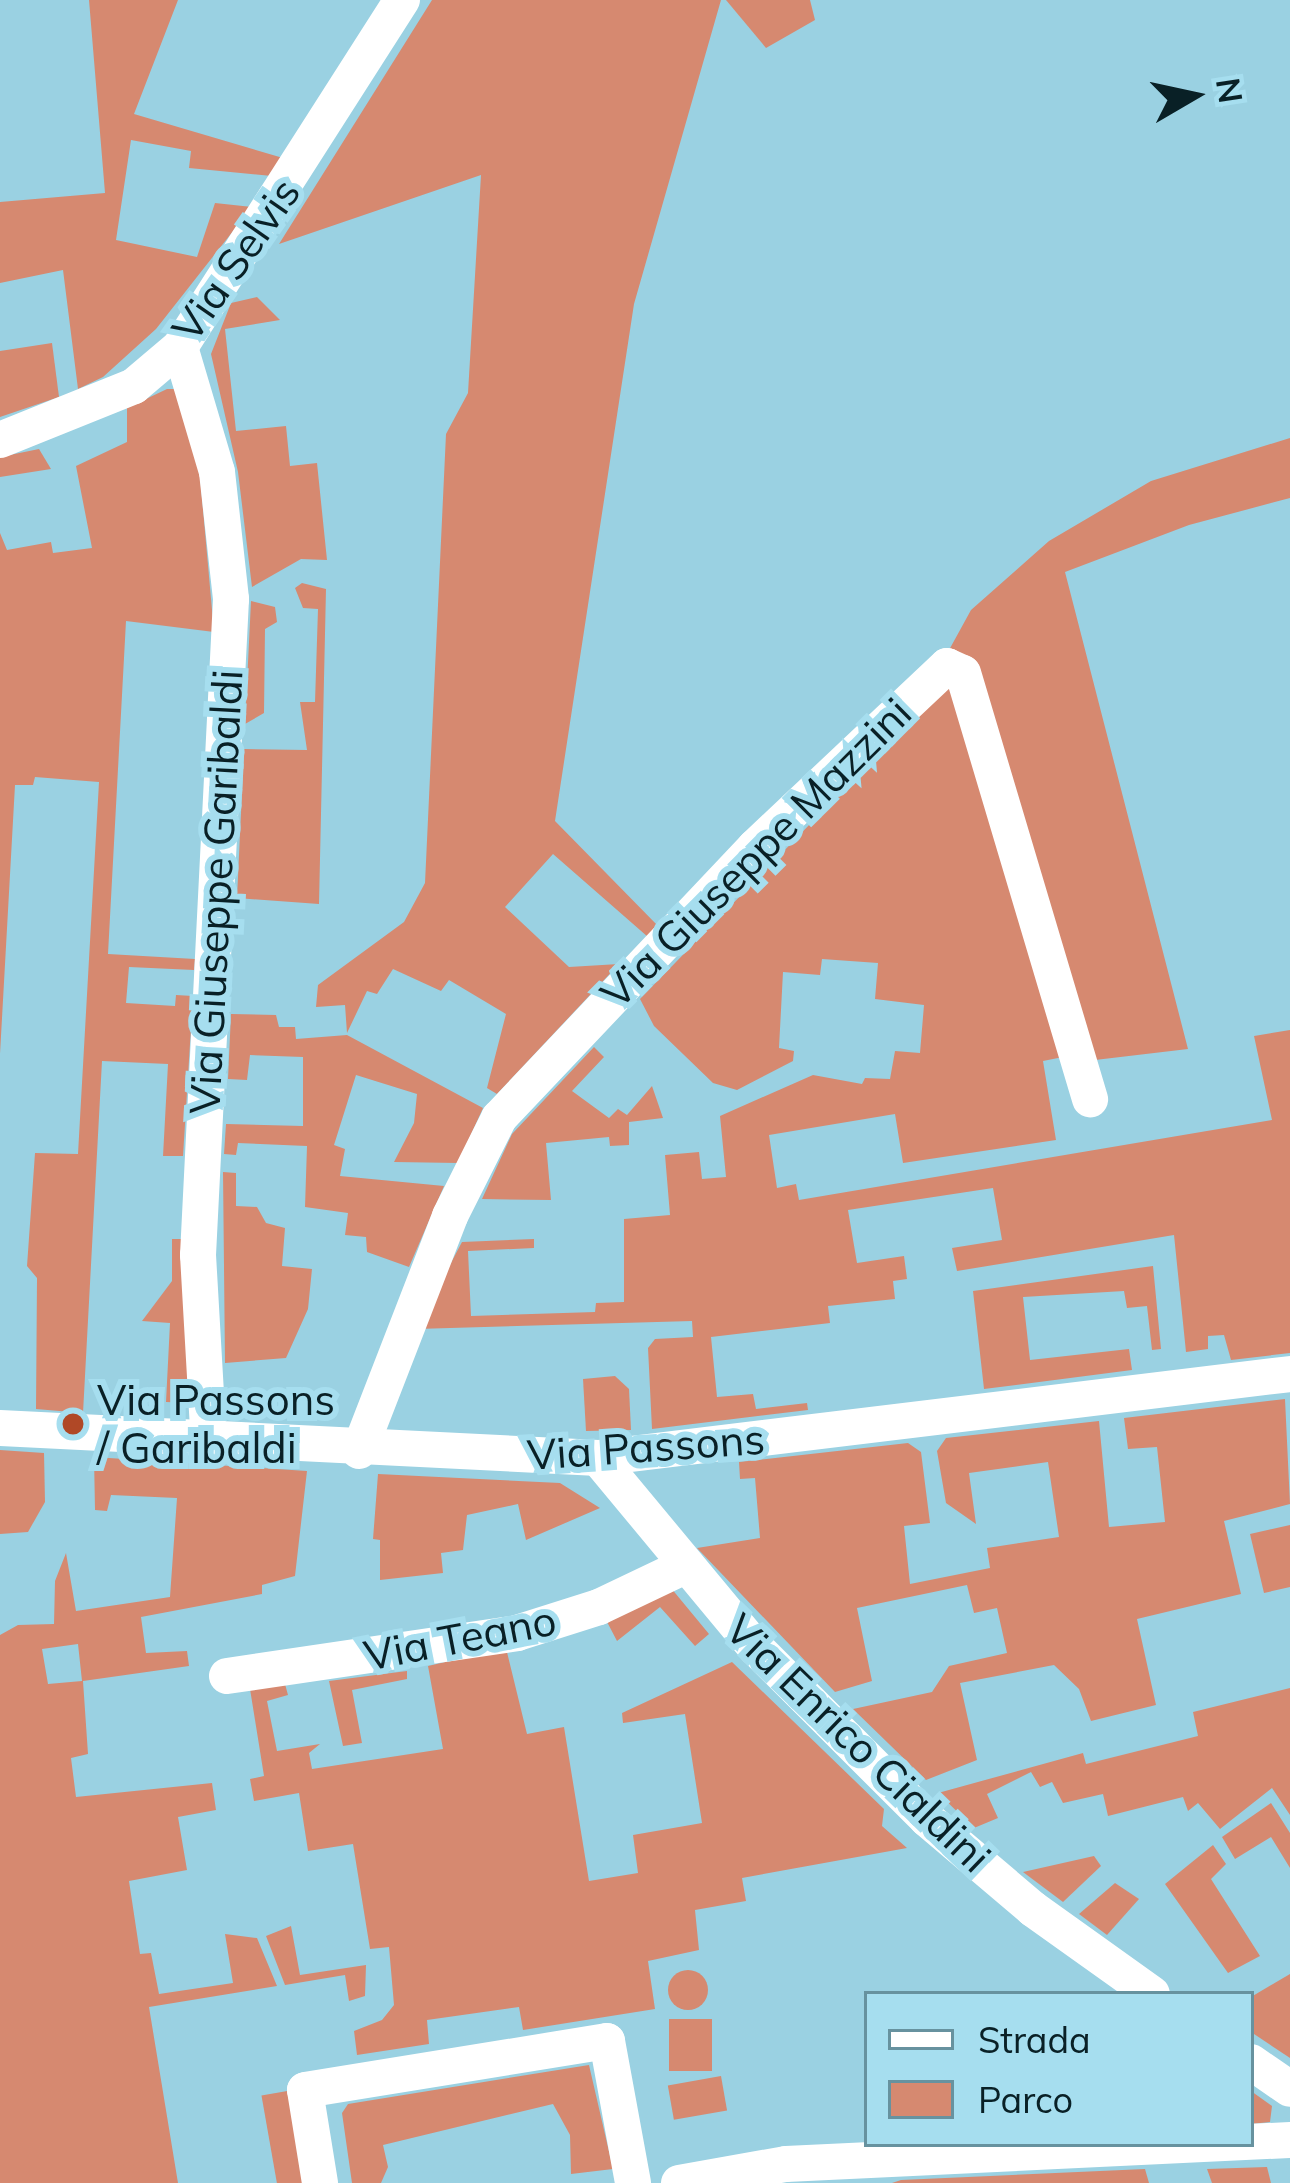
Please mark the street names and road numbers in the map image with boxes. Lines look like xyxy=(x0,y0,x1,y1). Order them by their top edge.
street label: Via Selvis xyxy=(162,169,310,351)
street label: Via Giuseppe Garibaldi xyxy=(179,668,253,1116)
street label: Via Giuseppe Mazzini xyxy=(590,687,922,1019)
street label: Via Passons xyxy=(525,1414,767,1480)
street label: Via Teano xyxy=(360,1595,560,1681)
street label: Via Enrico Cialdini xyxy=(715,1604,1001,1882)

